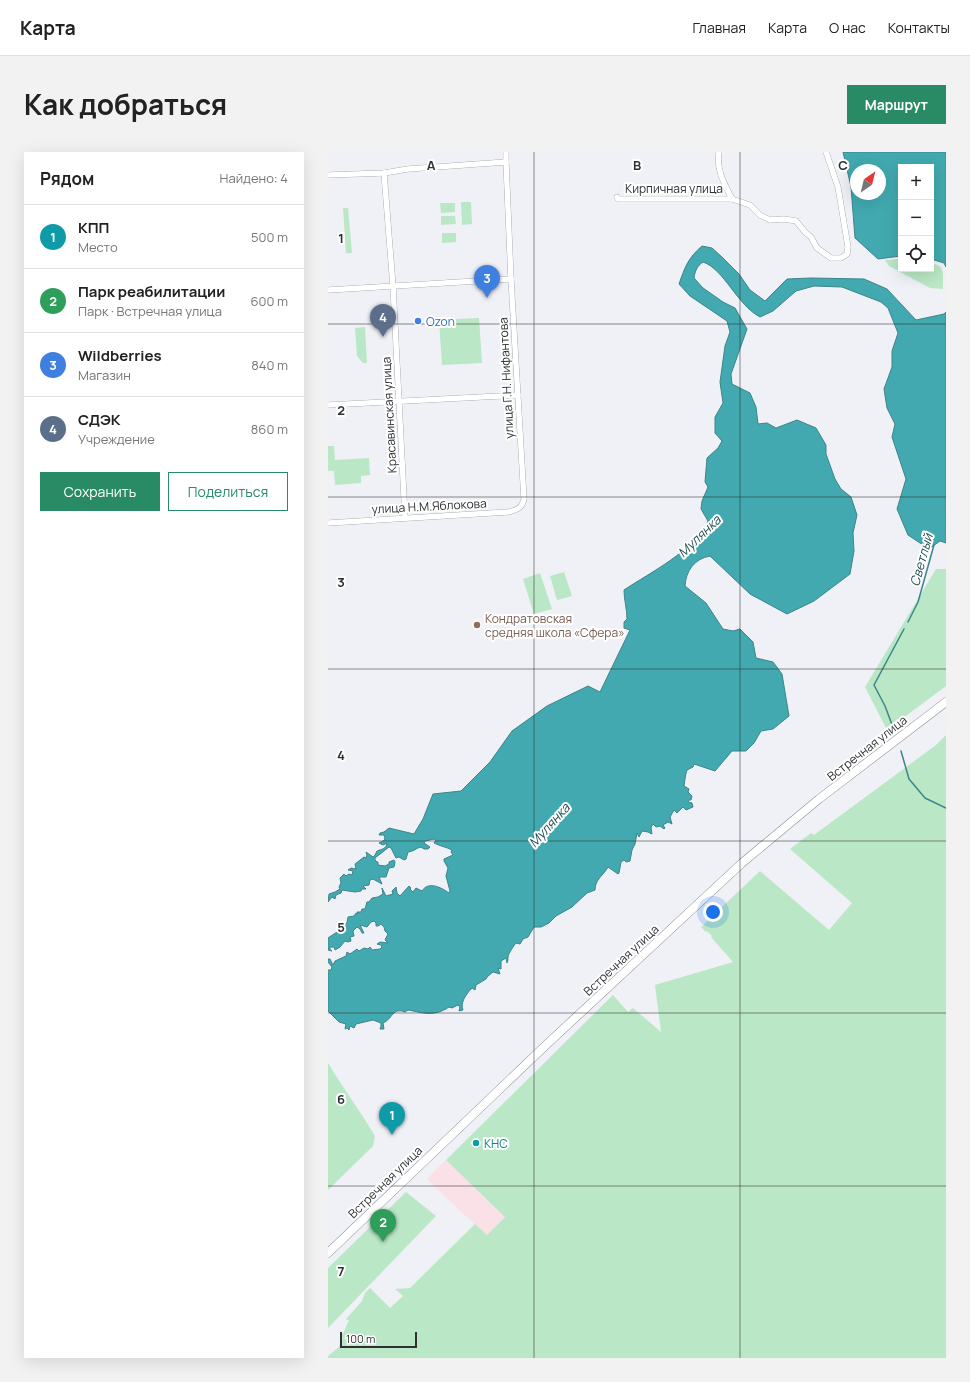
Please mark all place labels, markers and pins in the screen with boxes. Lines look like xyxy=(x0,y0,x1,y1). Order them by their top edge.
pin: 3 xyxy=(474,265,500,298)
pin: 4 xyxy=(370,304,396,337)
place label: Ozon xyxy=(426,313,455,330)
marker: Ozon xyxy=(413,316,423,326)
place label: Кондратовская средняя школа «Сфера» xyxy=(485,610,625,641)
marker: Кондратовская средняя школа «Сфера» xyxy=(472,620,482,630)
pin: 1 xyxy=(379,1102,405,1135)
place label: КНС xyxy=(484,1135,508,1152)
marker: КНС xyxy=(471,1138,481,1148)
pin: 2 xyxy=(370,1209,396,1242)

